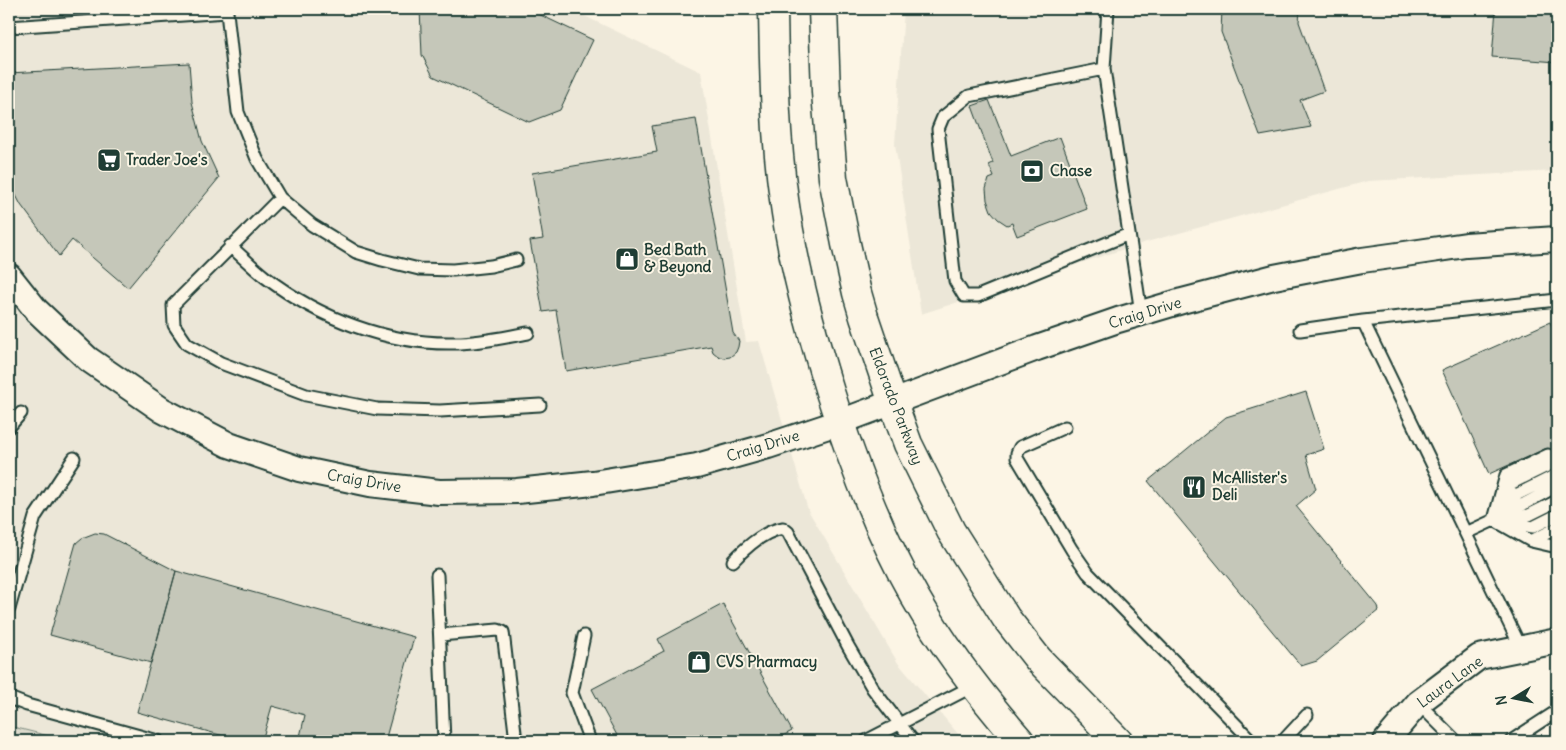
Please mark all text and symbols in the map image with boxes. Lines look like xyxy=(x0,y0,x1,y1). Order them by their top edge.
supermarket icon: Trader Joe's xyxy=(96,147,122,173)
place label: Trader Joe's xyxy=(126,150,208,169)
bank icon: Chase xyxy=(1019,158,1045,184)
place label: Chase xyxy=(1050,161,1092,180)
place label: Bed Bath & Beyond xyxy=(644,240,712,277)
shop icon: Bed Bath & Beyond xyxy=(614,246,640,272)
street label: Craig Drive xyxy=(1106,292,1184,333)
street label: Eldorado Parkway xyxy=(865,344,928,467)
street label: Craig Drive xyxy=(724,425,802,466)
street label: Craig Drive xyxy=(325,465,403,496)
place label: McAllister's Deli xyxy=(1212,468,1287,504)
restaurant icon: McAllister's Deli xyxy=(1181,474,1207,500)
shop icon: CVS Pharmacy xyxy=(686,649,712,675)
street label: Laura Lane xyxy=(1413,651,1486,712)
place label: CVS Pharmacy xyxy=(716,652,817,672)
north arrow xyxy=(1488,672,1538,722)
text: N xyxy=(1491,694,1511,707)

